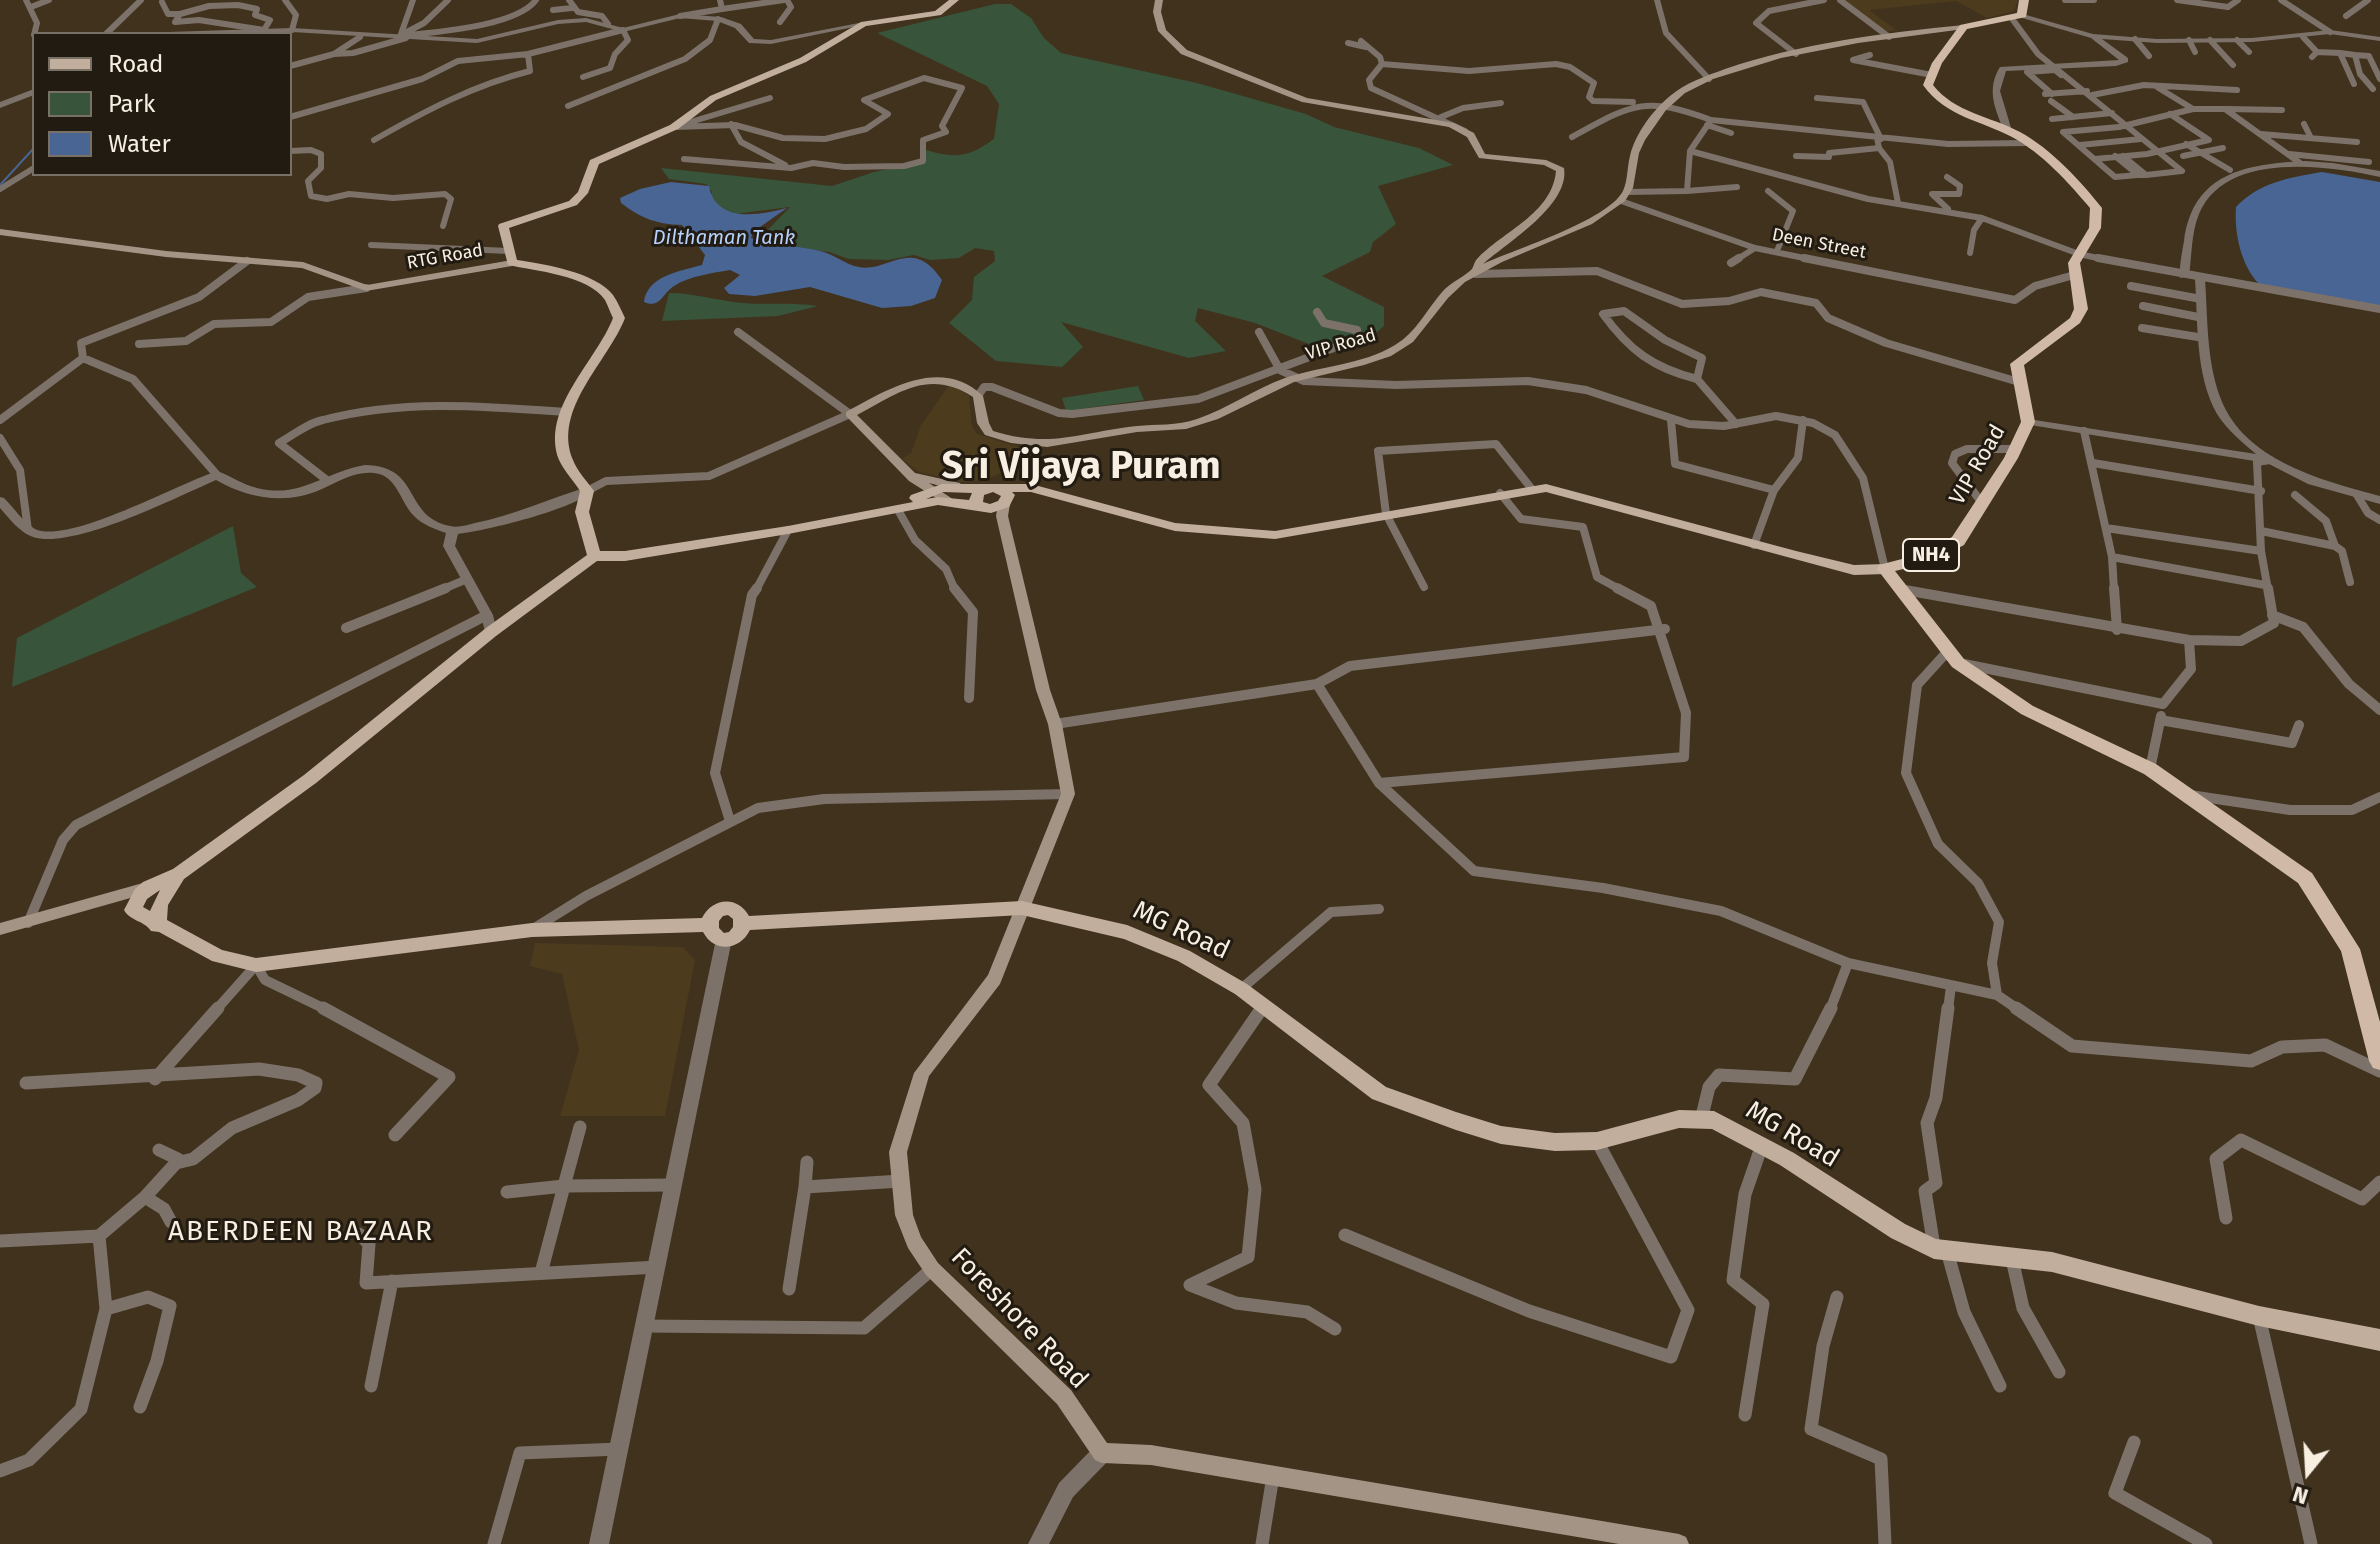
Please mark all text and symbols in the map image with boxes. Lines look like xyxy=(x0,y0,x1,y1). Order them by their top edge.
legend xyxy=(32,32,292,176)
text: Road xyxy=(108,50,163,78)
text: Park xyxy=(108,90,155,118)
text: Water xyxy=(108,130,171,158)
street label: Deen Street xyxy=(1770,224,1868,264)
water label: Dilthaman Tank xyxy=(653,226,795,250)
street label: RTG Road xyxy=(405,240,485,274)
street label: VIP Road xyxy=(1303,325,1379,365)
street label: VIP Road xyxy=(1945,420,2011,510)
district label: Sri Vijaya Puram xyxy=(941,444,1221,490)
road number: NH4 xyxy=(1903,539,1959,571)
street label: MG Road xyxy=(1128,895,1234,967)
street label: MG Road xyxy=(1740,1095,1844,1175)
district label: ABERDEEN BAZAAR xyxy=(168,1215,434,1249)
street label: Foreshore Road xyxy=(944,1242,1094,1396)
north arrow xyxy=(2268,1432,2348,1512)
text: N xyxy=(2289,1480,2312,1510)

